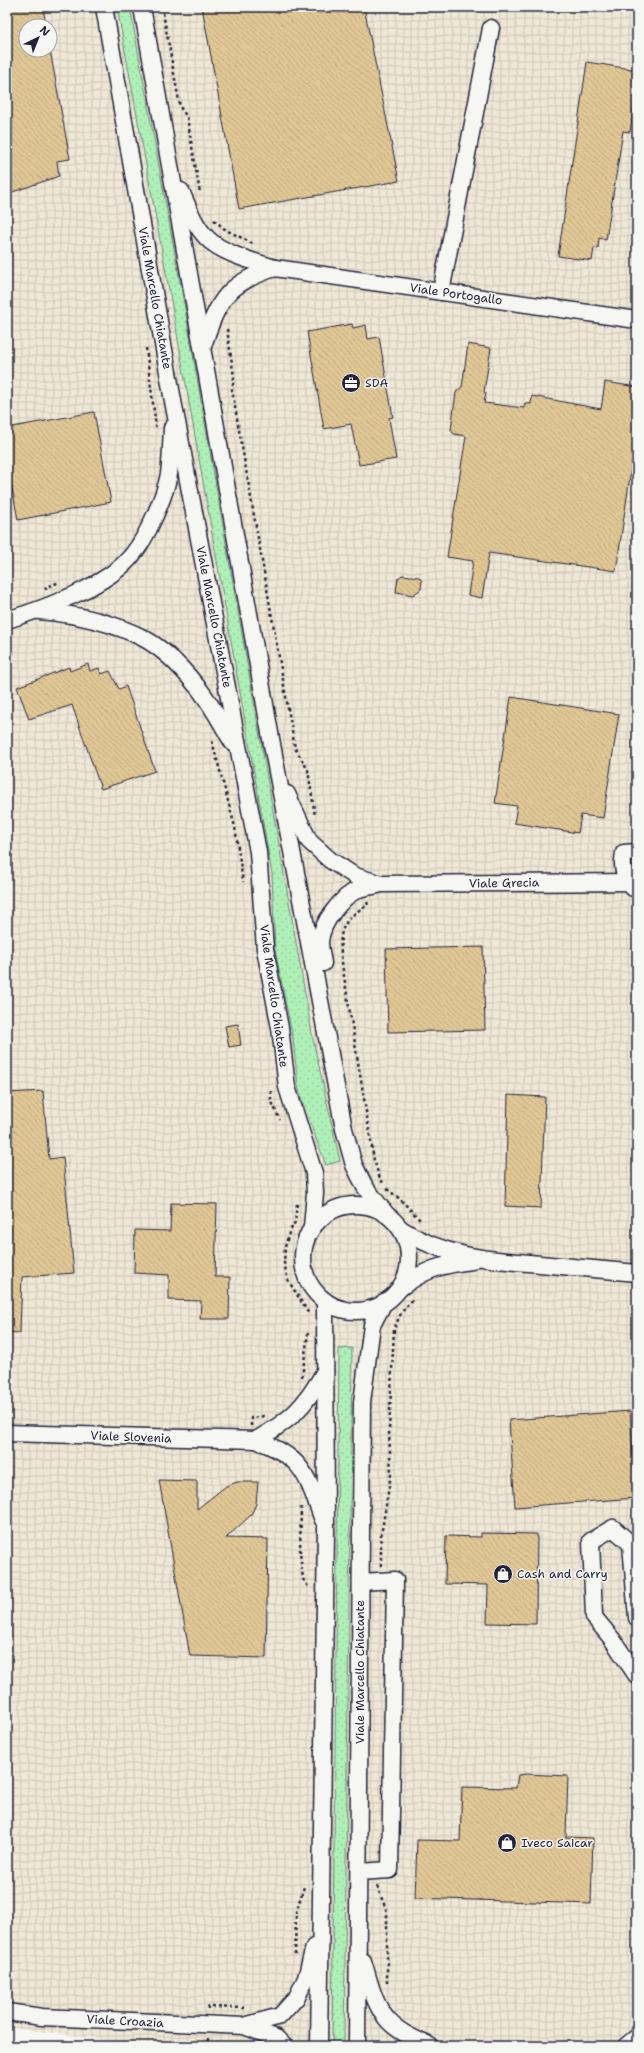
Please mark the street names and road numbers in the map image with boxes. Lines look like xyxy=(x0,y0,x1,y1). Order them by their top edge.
street label: Viale Marcello Chiatante xyxy=(135,226,175,371)
street label: Viale Portogallo xyxy=(409,280,503,308)
street label: Viale Marcello Chiatante xyxy=(192,545,236,689)
street label: Viale Grecia xyxy=(469,874,540,892)
street label: Viale Marcello Chiatante xyxy=(256,923,292,1069)
street label: Viale Slovenia xyxy=(90,1428,172,1446)
street label: Viale Marcello Chiatante xyxy=(352,1600,368,1744)
street label: Viale Croazia xyxy=(86,2011,165,2031)

